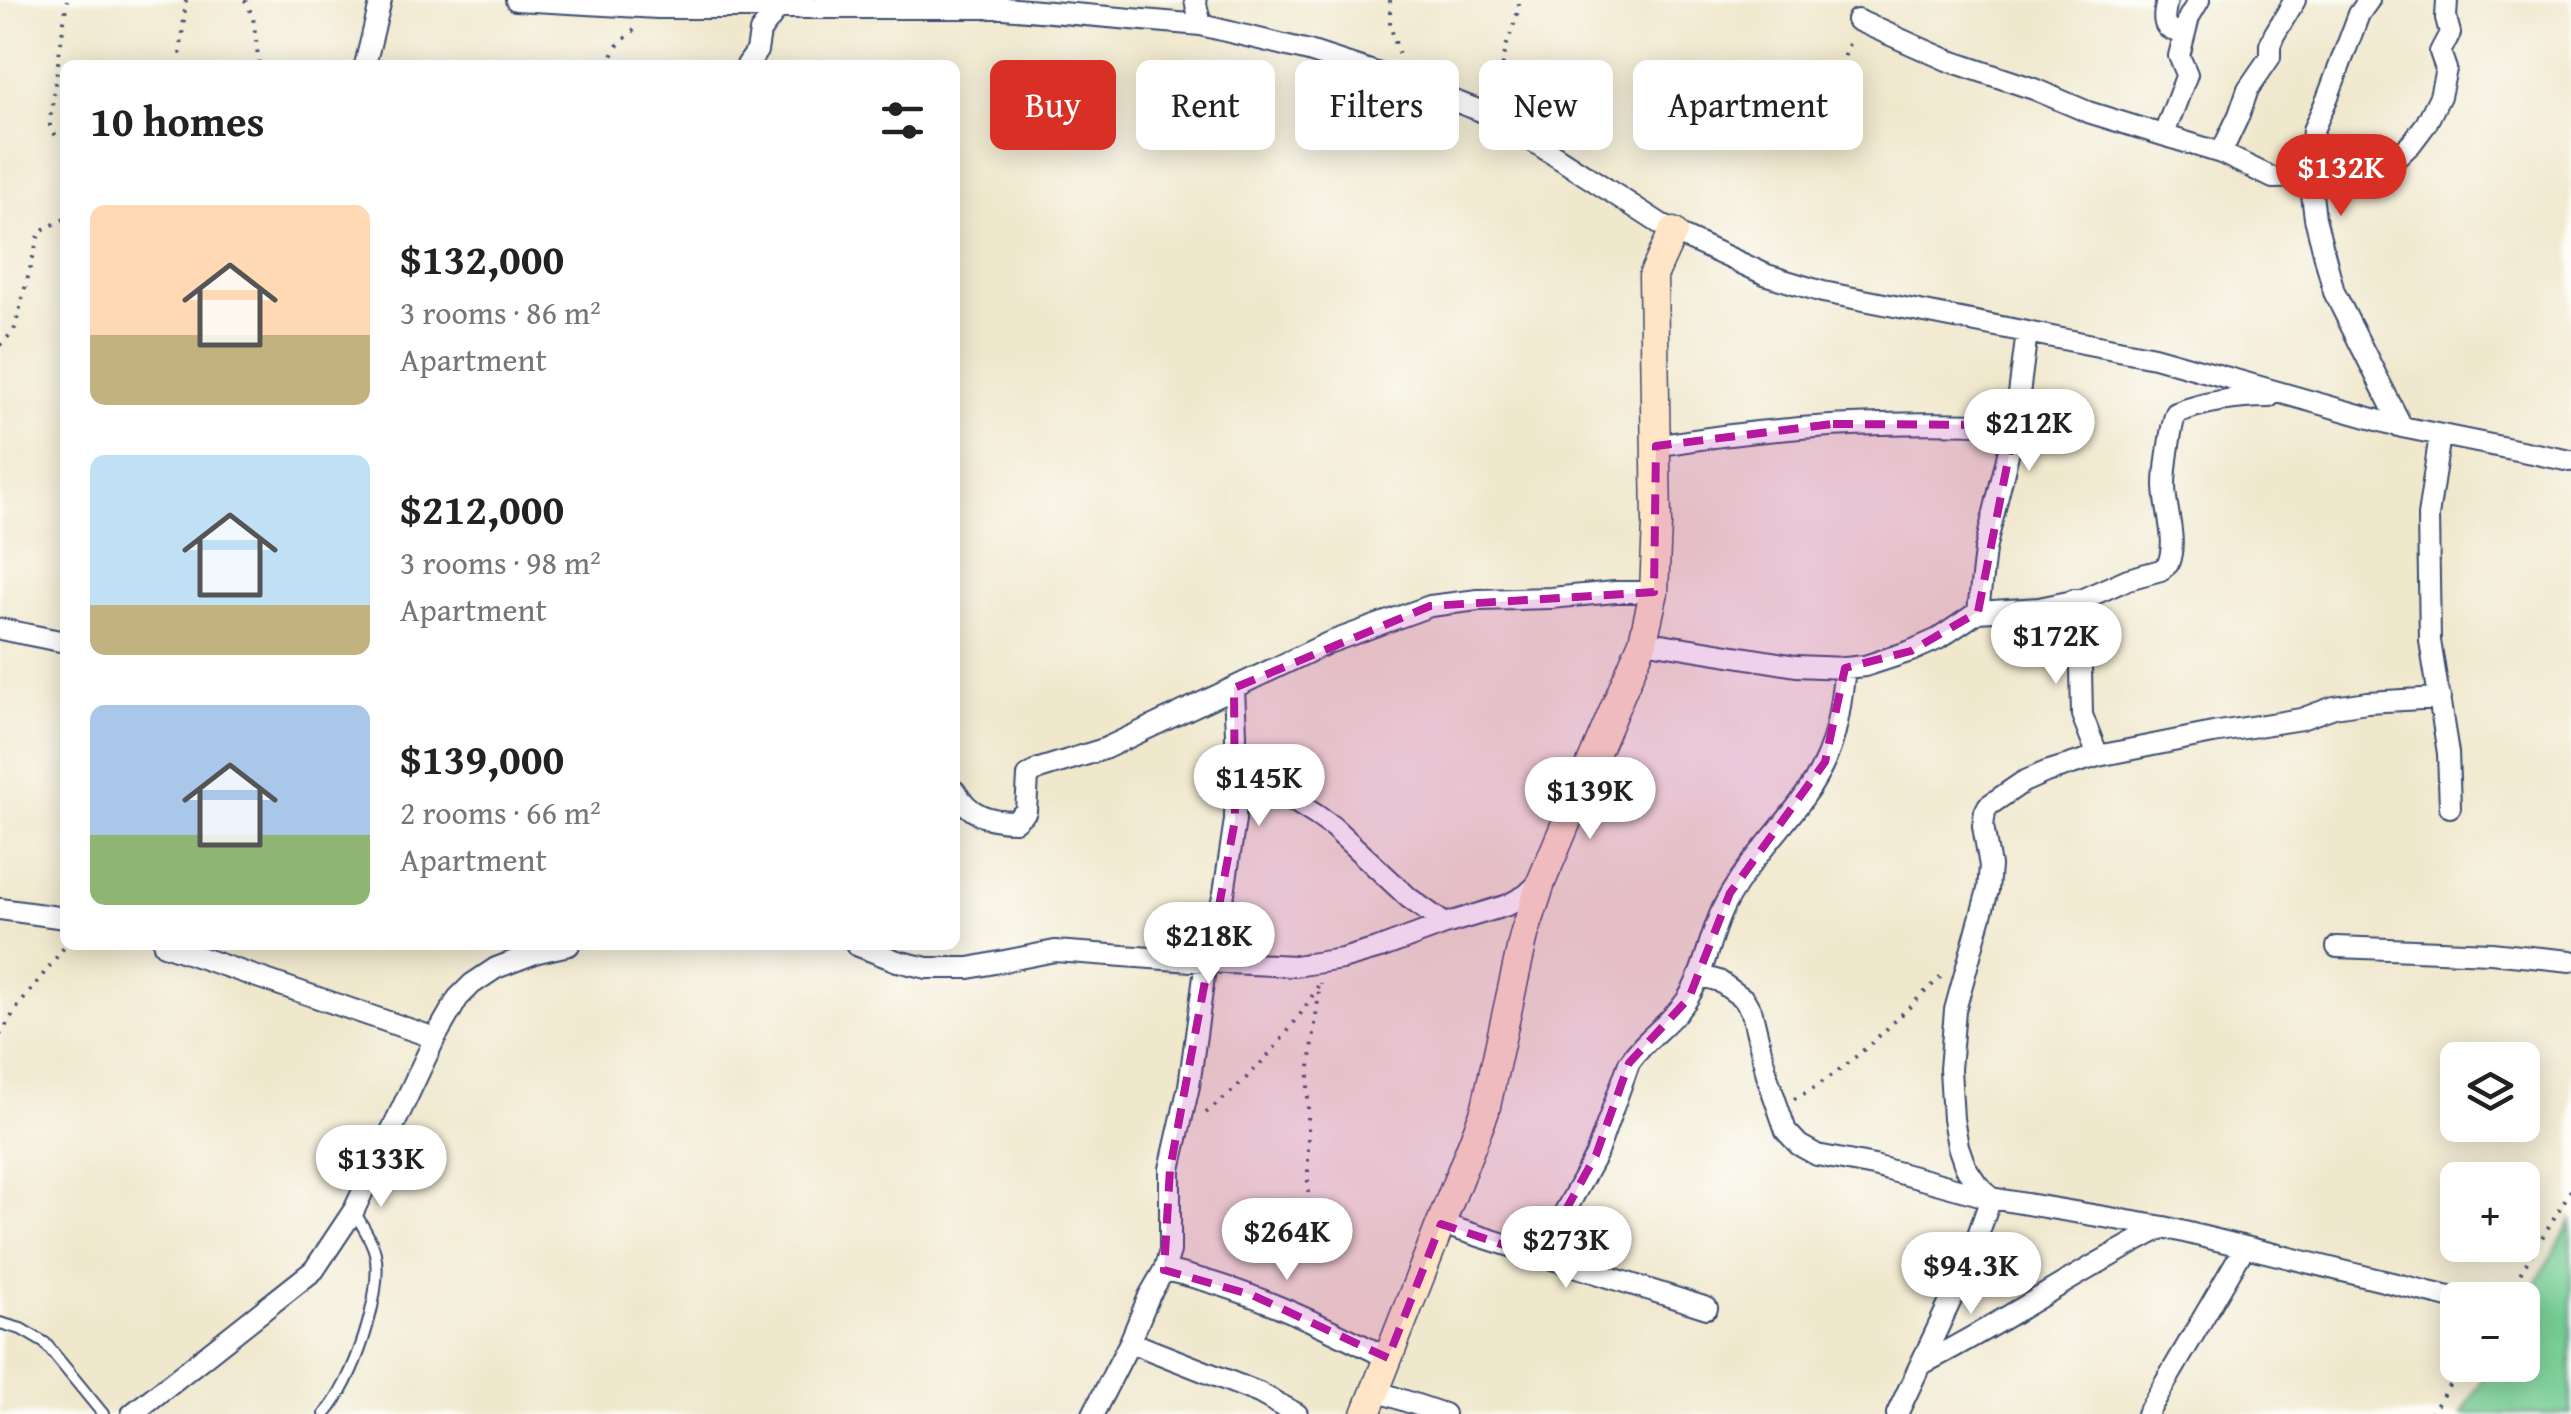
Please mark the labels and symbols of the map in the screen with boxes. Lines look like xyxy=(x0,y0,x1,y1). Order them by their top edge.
pin: $132K xyxy=(2271,134,2411,219)
pin: $212K xyxy=(1959,389,2099,474)
pin: $172K xyxy=(1986,602,2126,687)
pin: $145K xyxy=(1189,744,1329,829)
pin: $139K xyxy=(1520,757,1660,842)
pin: $218K xyxy=(1139,902,1279,987)
pin: $133K xyxy=(311,1125,451,1210)
pin: $264K xyxy=(1217,1198,1357,1283)
pin: $273K xyxy=(1496,1206,1636,1291)
pin: $94.3K xyxy=(1890,1232,2052,1317)

